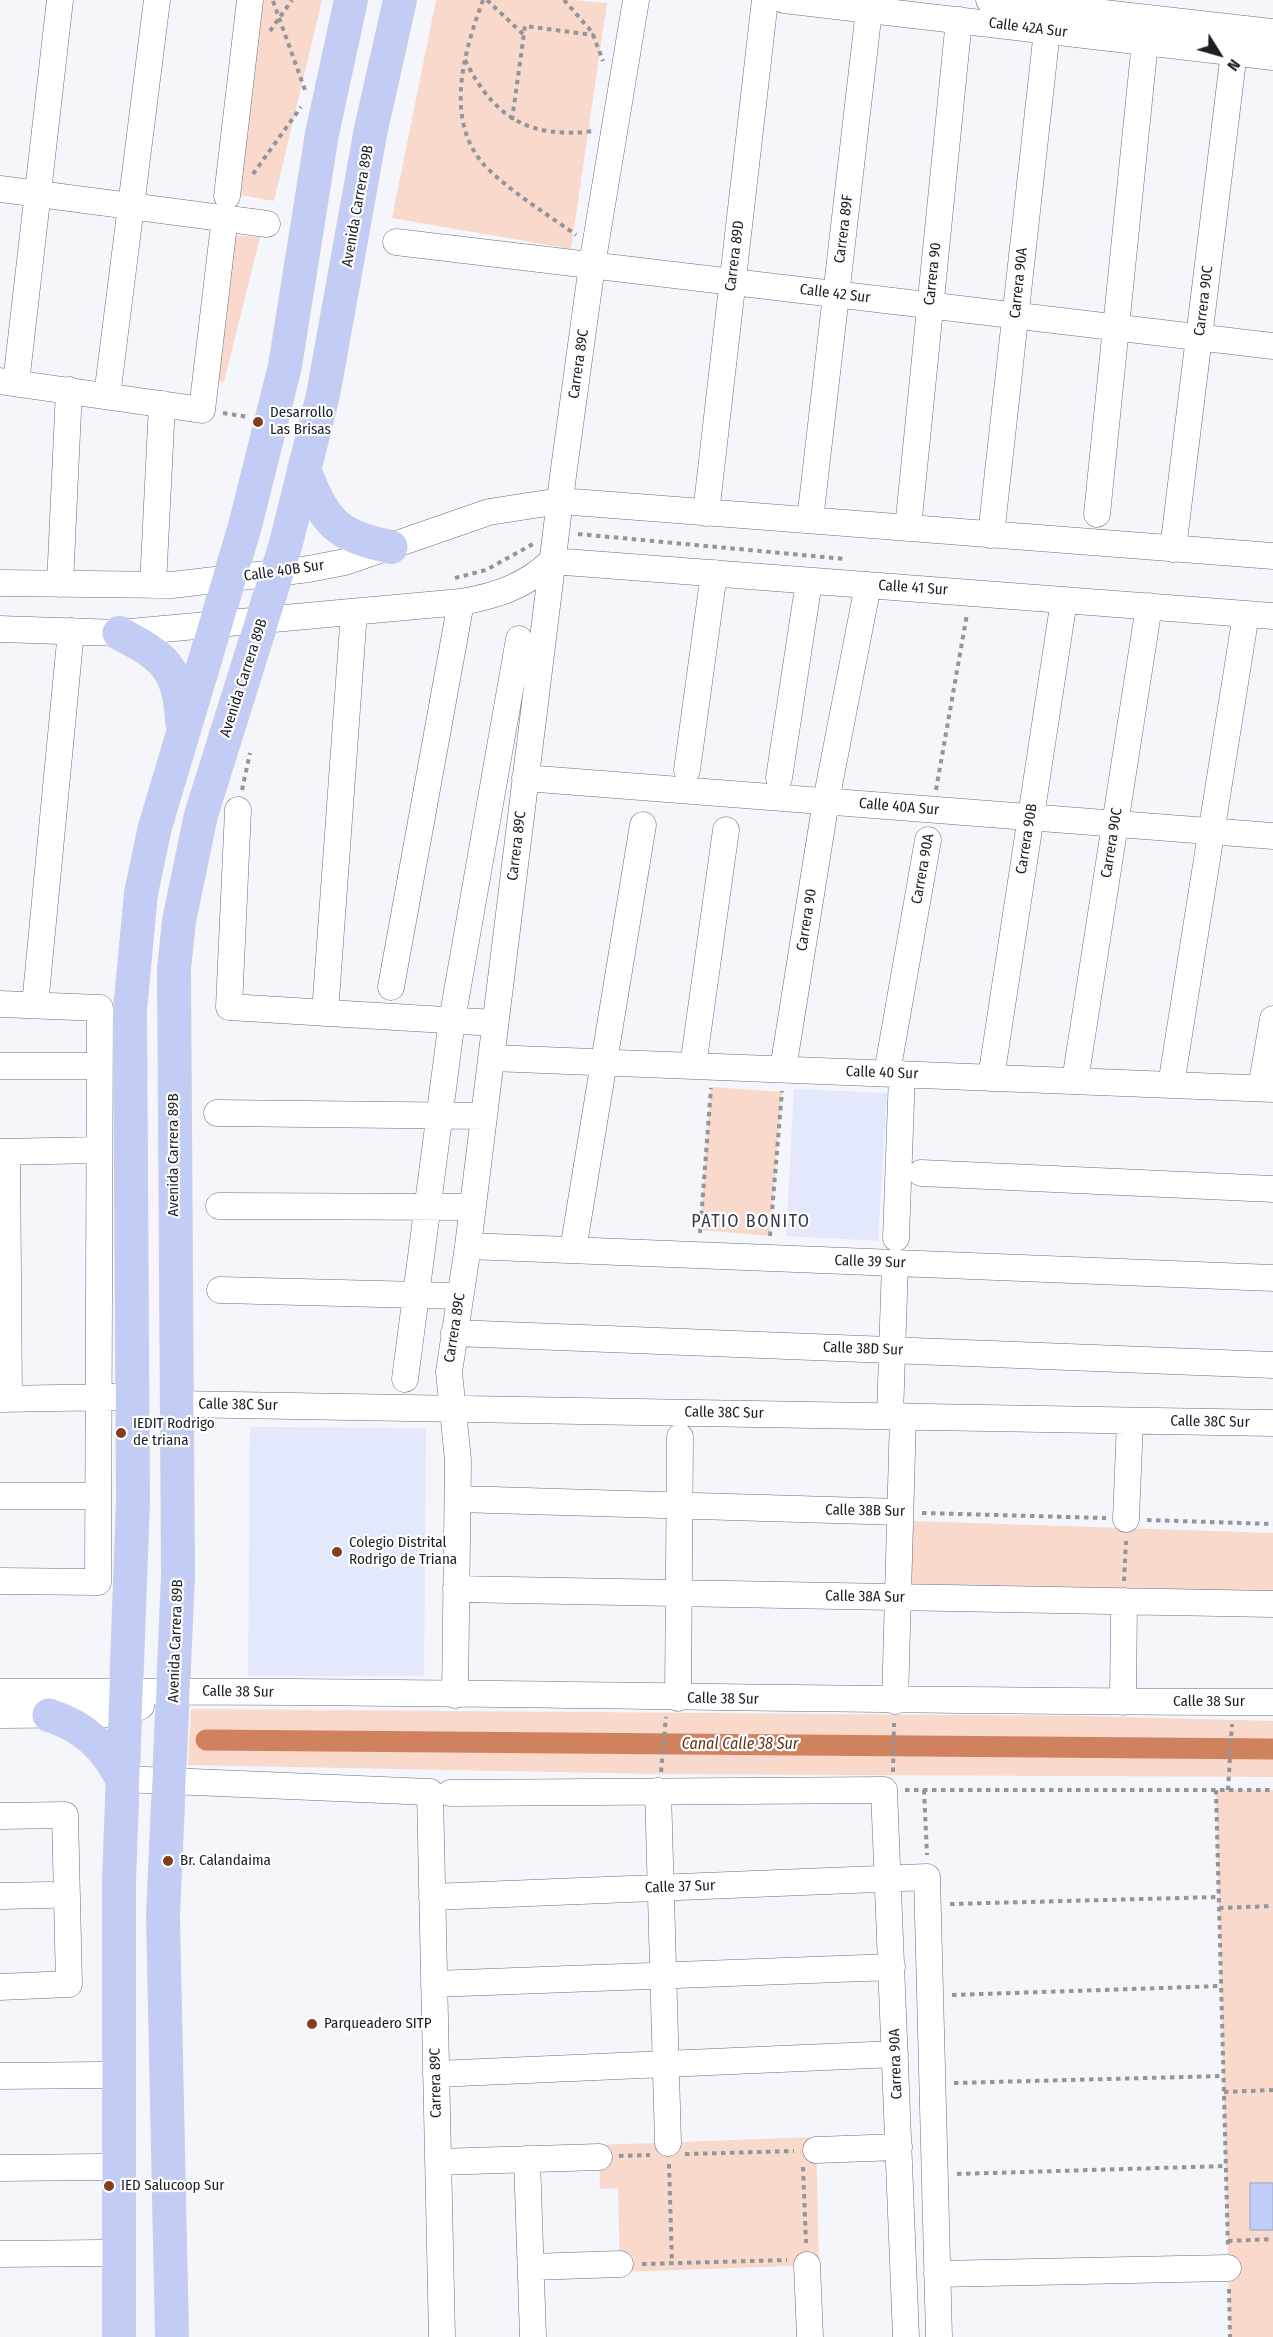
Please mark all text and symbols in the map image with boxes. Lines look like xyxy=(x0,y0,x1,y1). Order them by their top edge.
street label: Calle 42A Sur xyxy=(988,14,1068,42)
north arrow xyxy=(1189,24,1249,84)
text: N xyxy=(1223,56,1244,75)
street label: Avenida Carrera 89B xyxy=(338,144,378,268)
street label: Carrera 89F xyxy=(831,194,857,264)
street label: Carrera 89D xyxy=(722,220,748,292)
street label: Carrera 90 xyxy=(921,242,945,306)
street label: Carrera 90A xyxy=(1006,247,1032,319)
street label: Carrera 90C xyxy=(1191,265,1217,337)
street label: Calle 42 Sur xyxy=(799,281,871,307)
street label: Carrera 89C xyxy=(565,328,593,400)
place label: Desarrollo Las Brisas xyxy=(270,404,333,439)
marker: Desarrollo Las Brisas xyxy=(251,415,265,429)
street label: Calle 40B Sur xyxy=(243,556,325,586)
street label: Calle 41 Sur xyxy=(878,577,948,599)
street label: Avenida Carrera 89B xyxy=(216,617,272,739)
street label: Calle 40A Sur xyxy=(858,795,940,819)
street label: Carrera 90B xyxy=(1013,802,1041,876)
street label: Carrera 90C xyxy=(1098,807,1126,879)
street label: Carrera 89C xyxy=(504,810,530,882)
street label: Carrera 90A xyxy=(908,833,938,905)
street label: Carrera 90 xyxy=(793,887,821,953)
street label: Calle 40 Sur xyxy=(845,1063,919,1083)
street label: Avenida Carrera 89B xyxy=(165,1093,183,1217)
district label: PATIO BONITO xyxy=(691,1211,811,1233)
street label: Calle 39 Sur xyxy=(834,1252,906,1272)
street label: Carrera 89C xyxy=(441,1292,469,1364)
street label: Calle 38D Sur xyxy=(822,1339,904,1359)
street label: Calle 38C Sur xyxy=(198,1395,278,1415)
street label: Calle 38C Sur xyxy=(684,1403,764,1423)
street label: Calle 38C Sur xyxy=(1170,1412,1250,1432)
place label: IEDIT Rodrigo de triana xyxy=(133,1415,215,1450)
marker: IEDIT Rodrigo de triana xyxy=(114,1426,128,1440)
street label: Calle 38B Sur xyxy=(825,1501,905,1521)
place label: Colegio Distrital Rodrigo de Triana xyxy=(349,1534,457,1569)
marker: Colegio Distrital Rodrigo de Triana xyxy=(330,1545,344,1559)
street label: Avenida Carrera 89B xyxy=(165,1579,187,1703)
street label: Calle 38A Sur xyxy=(825,1587,905,1607)
street label: Calle 38 Sur xyxy=(202,1682,274,1702)
street label: Calle 38 Sur xyxy=(687,1689,759,1709)
street label: Calle 38 Sur xyxy=(1173,1693,1245,1711)
water label: Canal Calle 38 Sur xyxy=(682,1735,798,1755)
place label: Br. Calandaima xyxy=(180,1852,271,1870)
marker: Br. Calandaima xyxy=(161,1854,175,1868)
street label: Calle 37 Sur xyxy=(645,1877,715,1897)
place label: Parqueadero SITP xyxy=(324,2015,432,2033)
marker: Parqueadero SITP xyxy=(305,2017,319,2031)
street label: Carrera 90A xyxy=(886,2028,906,2100)
street label: Carrera 89C xyxy=(426,2048,446,2118)
place label: IED Salucoop Sur xyxy=(121,2177,225,2195)
marker: IED Salucoop Sur xyxy=(102,2179,116,2193)

